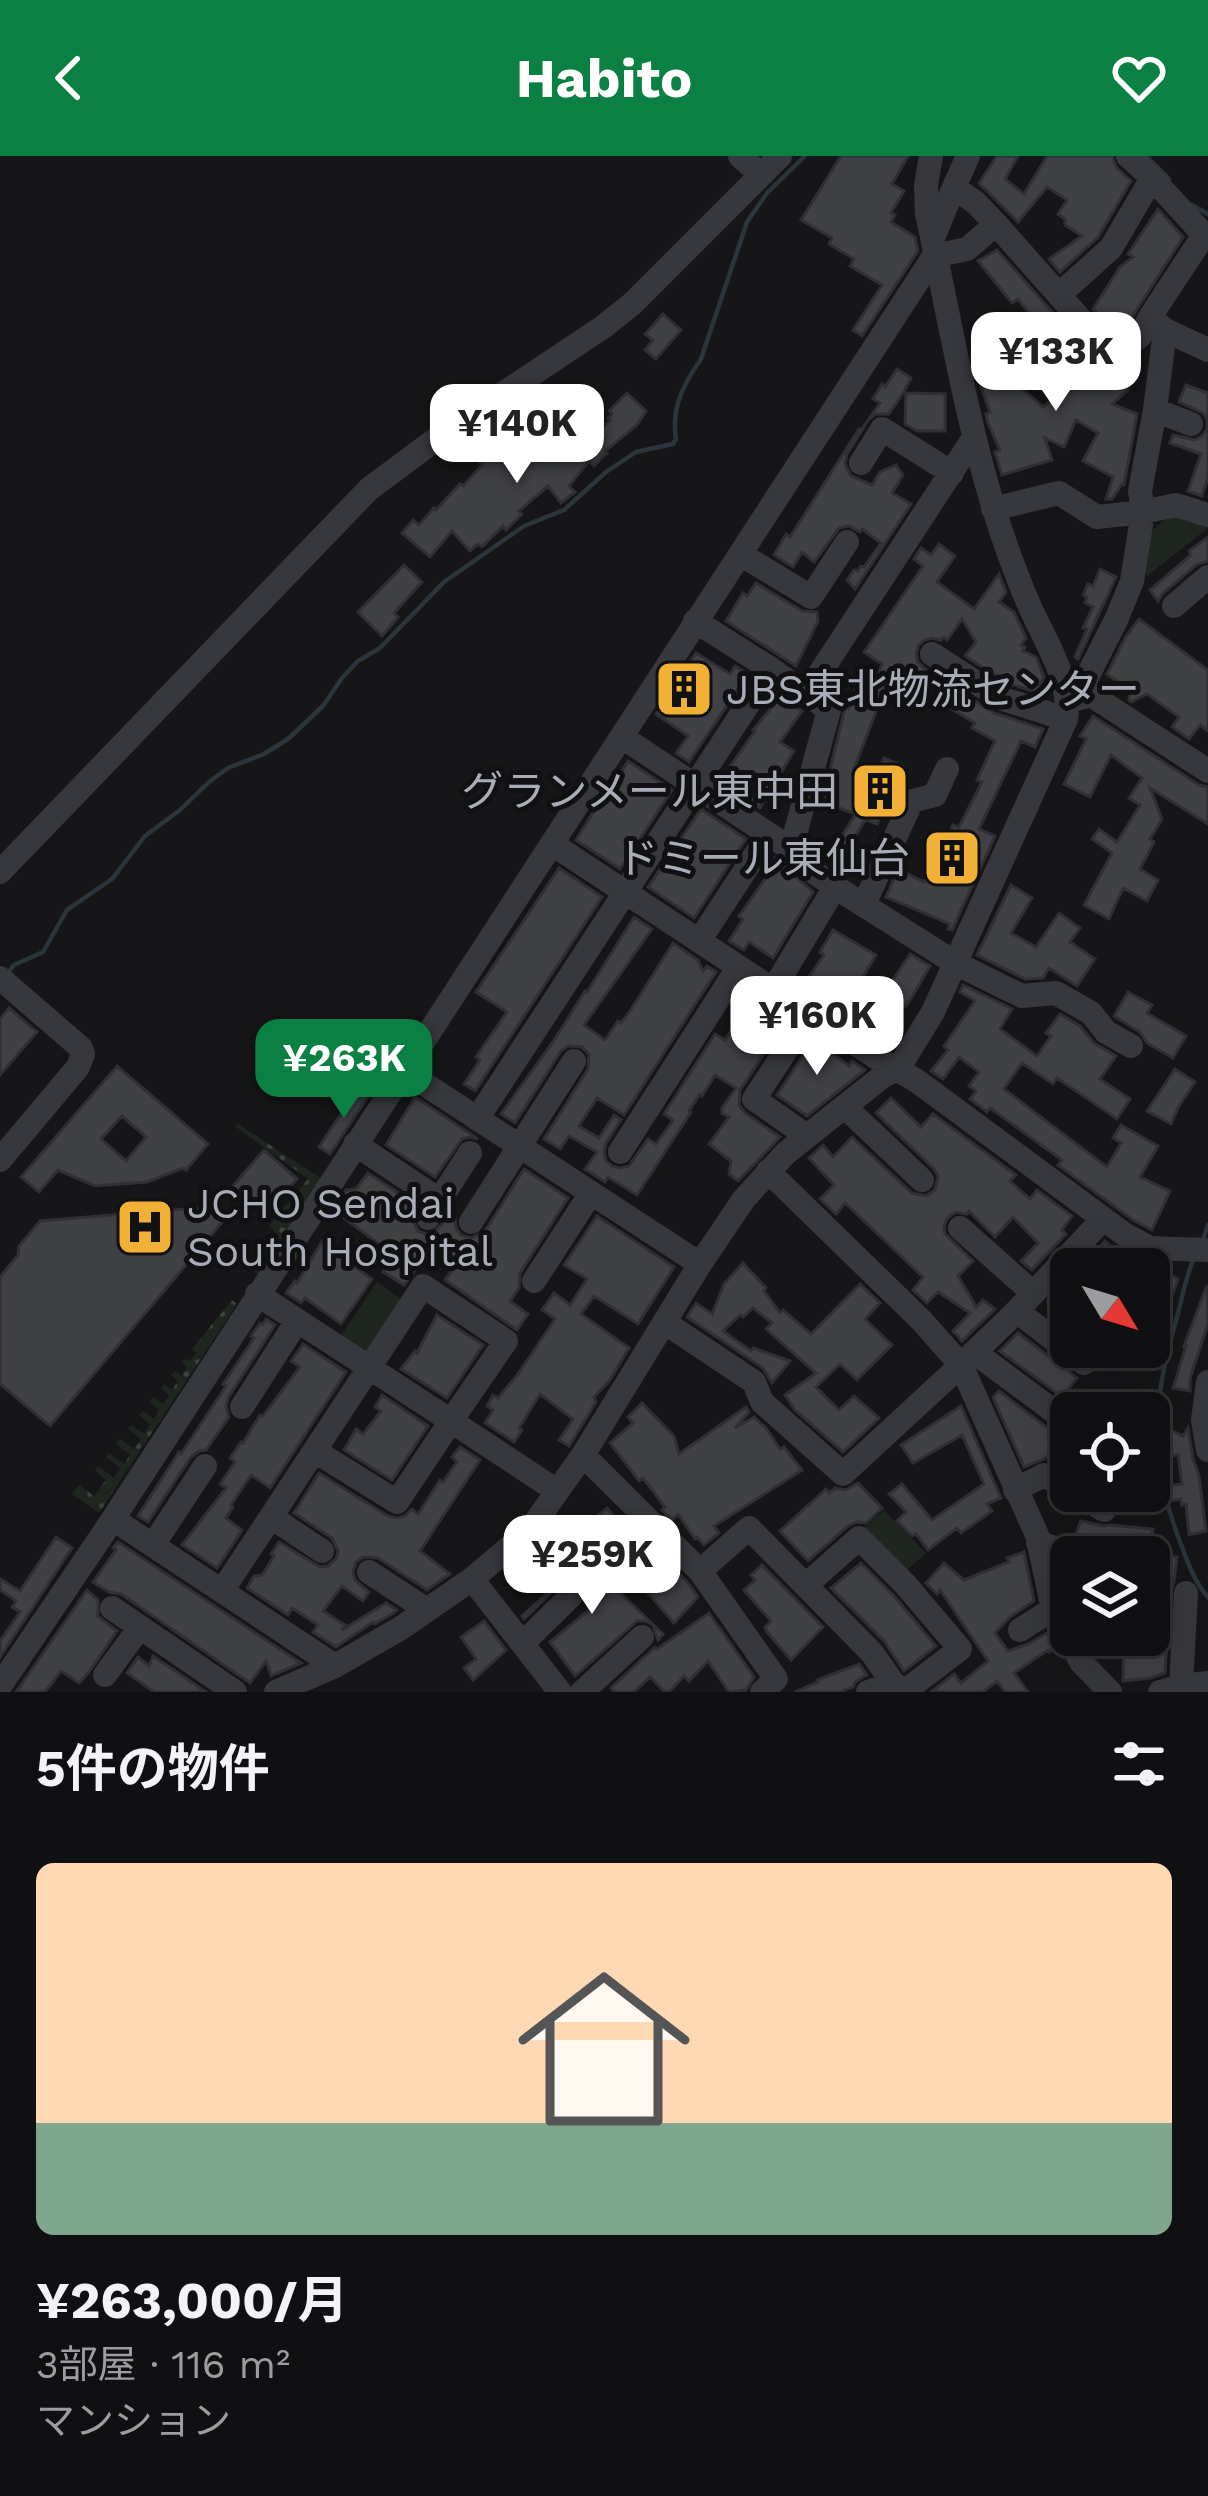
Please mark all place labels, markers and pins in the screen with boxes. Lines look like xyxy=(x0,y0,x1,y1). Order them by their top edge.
pin: ¥133K xyxy=(972,312,1140,414)
pin: ¥140K xyxy=(433,384,601,486)
building icon: JBS東北物流センター xyxy=(653,658,715,720)
place label: JBS東北物流センター xyxy=(726,665,1140,714)
building icon: グランメール東中田 xyxy=(849,760,911,822)
place label: グランメール東中田 xyxy=(461,767,838,816)
building icon: ドミール東仙台 xyxy=(921,827,983,889)
place label: ドミール東仙台 xyxy=(616,834,910,883)
pin: ¥160K xyxy=(733,976,901,1078)
pin: ¥263K xyxy=(260,1019,428,1121)
place label: JCHO Sendai South Hospital xyxy=(187,1179,493,1276)
hospital icon: JCHO Sendai South Hospital xyxy=(114,1196,176,1258)
pin: ¥259K xyxy=(508,1515,676,1617)

